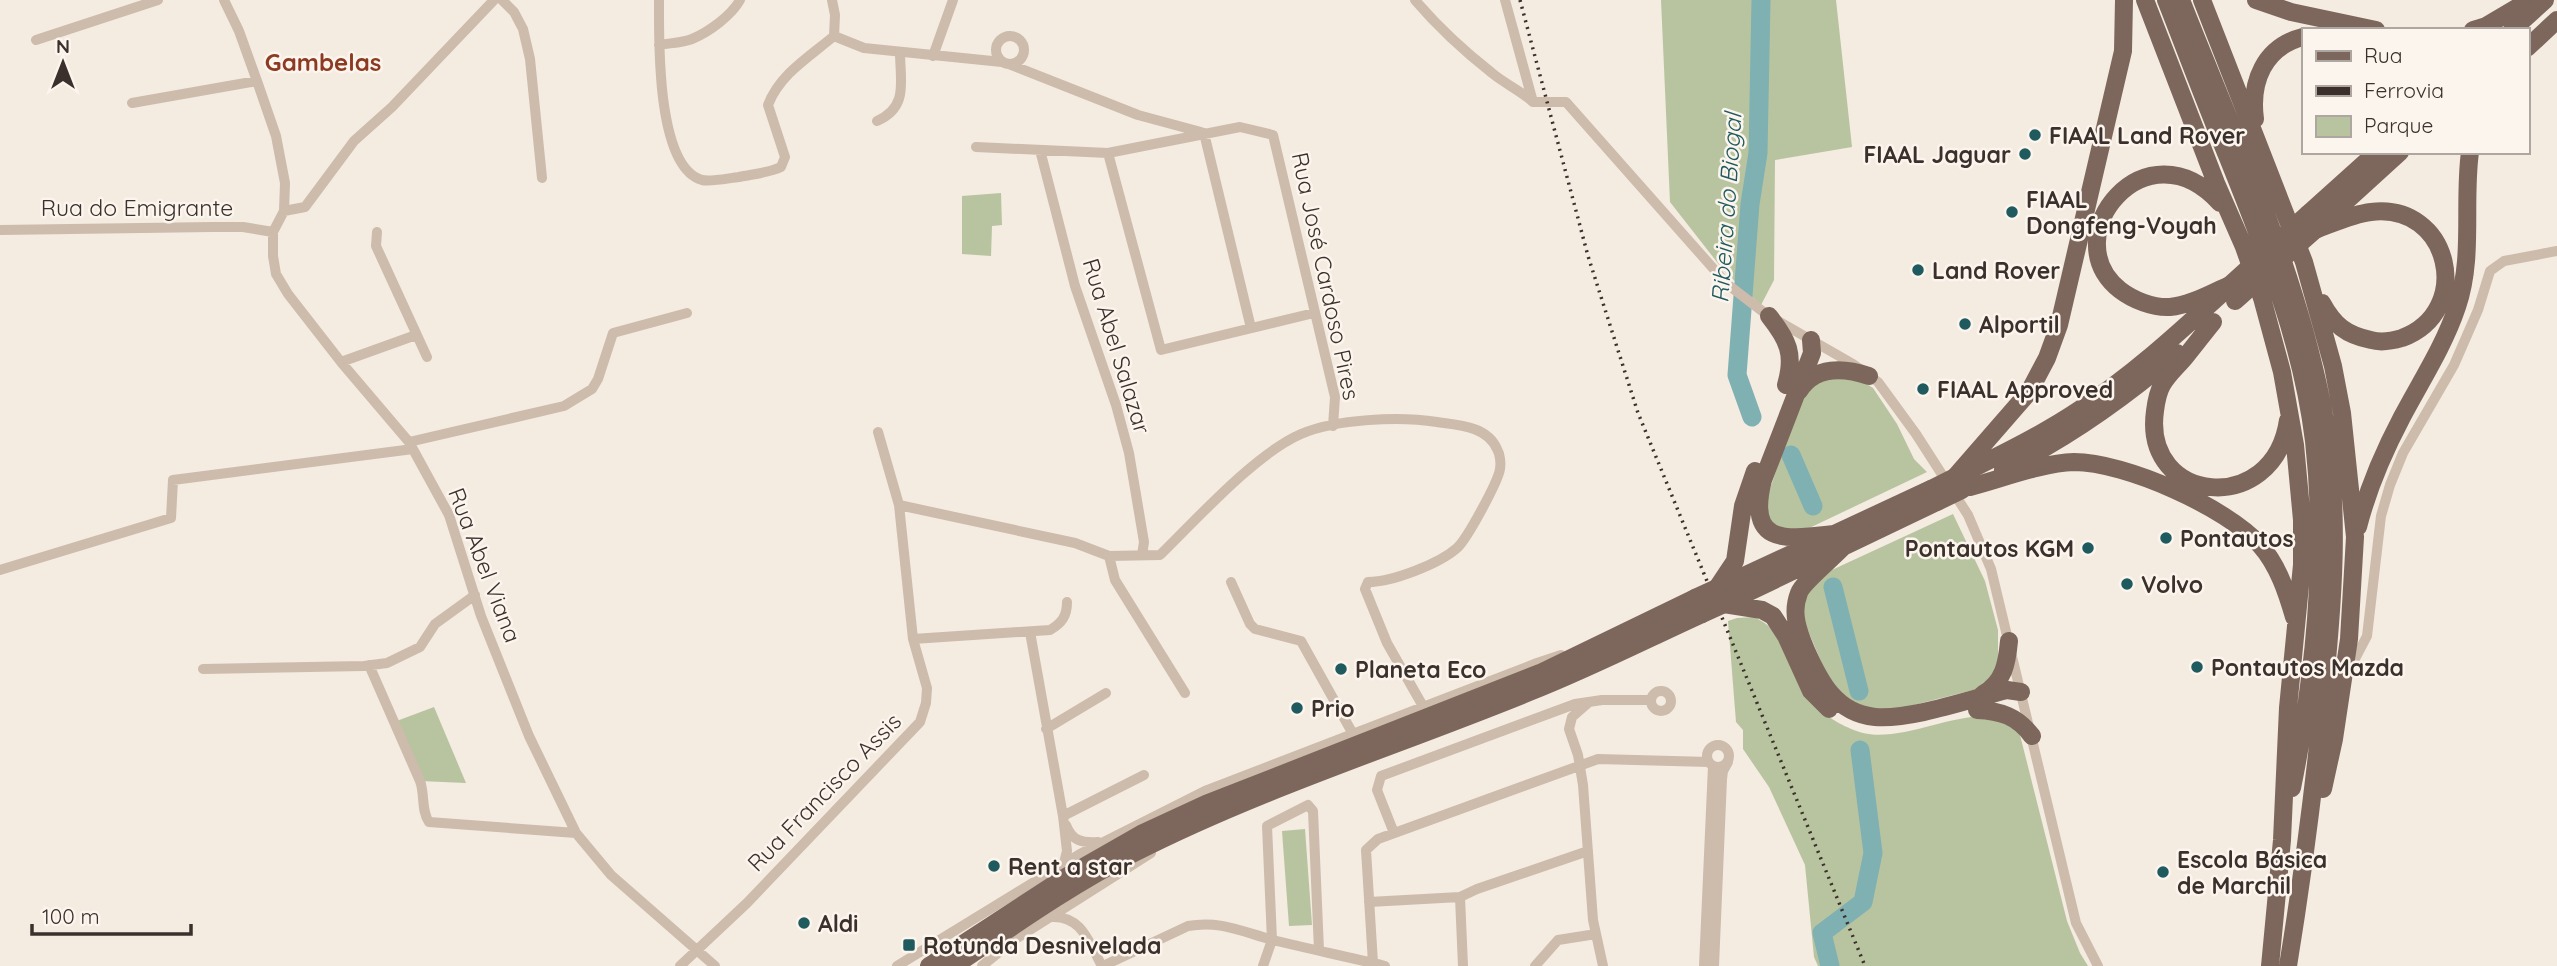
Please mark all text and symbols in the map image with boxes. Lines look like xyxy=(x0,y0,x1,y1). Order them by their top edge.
north arrow xyxy=(28,28,98,98)
legend xyxy=(2302,28,2529,154)
text: N xyxy=(56,34,70,58)
text: Rua xyxy=(2364,42,2403,68)
district label: Gambelas xyxy=(265,47,381,77)
text: Ferrovia xyxy=(2364,77,2444,103)
water label: Ribeira do Biogal xyxy=(1704,110,1748,304)
text: Parque xyxy=(2364,112,2433,138)
place label: FIAAL Land Rover xyxy=(2049,121,2245,150)
marker: FIAAL Land Rover xyxy=(2027,127,2043,143)
place label: FIAAL Jaguar xyxy=(1863,140,2011,169)
marker: FIAAL Jaguar xyxy=(2017,146,2033,162)
street label: Rua José Cardoso Pires xyxy=(1286,150,1366,402)
place label: FIAAL Dongfeng-Voyah xyxy=(2026,185,2217,240)
street label: Rua do Emigrante xyxy=(41,193,233,222)
marker: FIAAL Dongfeng-Voyah xyxy=(2004,204,2020,220)
street label: Rua Abel Salazar xyxy=(1077,255,1157,437)
place label: Land Rover xyxy=(1932,256,2060,285)
marker: Land Rover xyxy=(1910,262,1926,278)
place label: Alportil xyxy=(1979,310,2060,339)
marker: Alportil xyxy=(1957,316,1973,332)
place label: FIAAL Approved xyxy=(1937,375,2113,404)
marker: FIAAL Approved xyxy=(1915,381,1931,397)
street label: Rua Abel Viana xyxy=(442,484,528,646)
place label: Pontautos xyxy=(2180,524,2294,553)
marker: Pontautos xyxy=(2158,530,2174,546)
place label: Pontautos KGM xyxy=(1905,534,2074,563)
marker: Pontautos KGM xyxy=(2080,540,2096,556)
place label: Volvo xyxy=(2141,570,2203,599)
marker: Volvo xyxy=(2119,576,2135,592)
place label: Pontautos Mazda xyxy=(2211,653,2404,682)
place label: Planeta Eco xyxy=(1355,655,1486,684)
marker: Pontautos Mazda xyxy=(2189,659,2205,675)
marker: Planeta Eco xyxy=(1333,661,1349,677)
place label: Prio xyxy=(1311,694,1355,723)
marker: Prio xyxy=(1289,700,1305,716)
street label: Rua Francisco Assis xyxy=(741,707,907,877)
place label: Escola Básica de Marchil xyxy=(2177,845,2327,900)
place label: Rent a star xyxy=(1008,852,1133,881)
marker: Rent a star xyxy=(986,858,1002,874)
marker: Escola Básica de Marchil xyxy=(2155,864,2171,880)
scale bar xyxy=(32,892,191,936)
text: 100 m xyxy=(42,903,100,929)
place label: Aldi xyxy=(818,909,859,938)
marker: Aldi xyxy=(796,915,812,931)
place label: Rotunda Desnivelada xyxy=(923,931,1161,960)
marker: Rotunda Desnivelada xyxy=(901,937,917,953)

